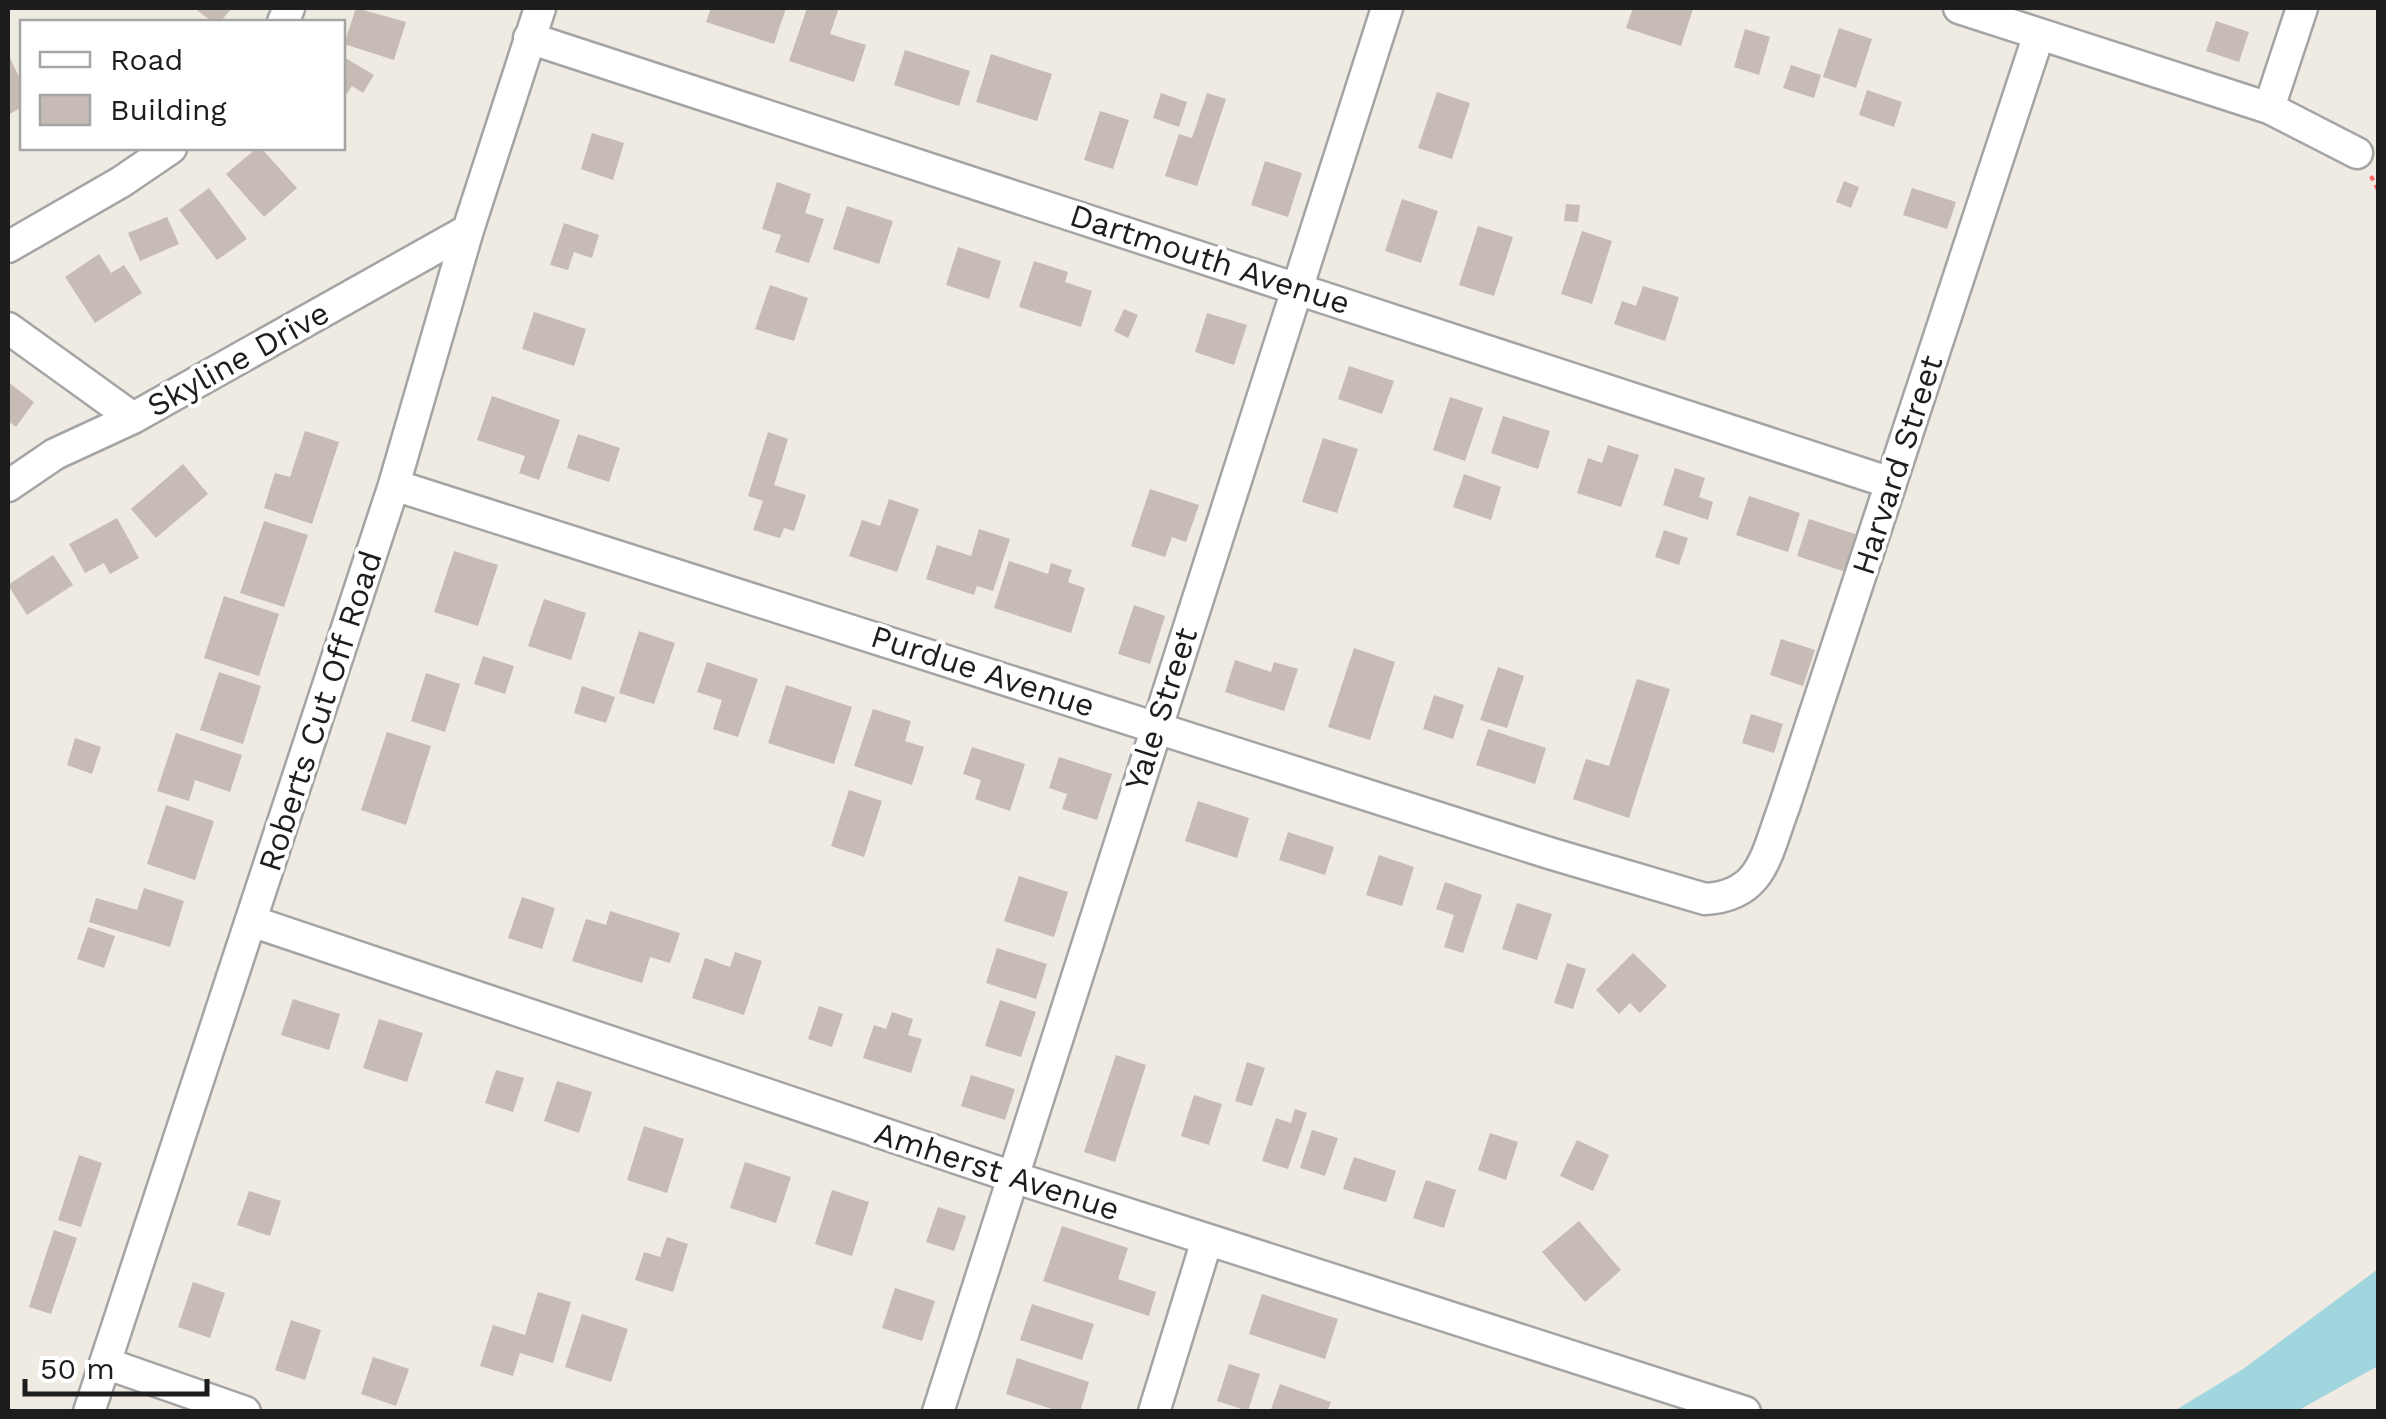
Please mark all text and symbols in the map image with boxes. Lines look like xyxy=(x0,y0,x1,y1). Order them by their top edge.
legend xyxy=(20,20,345,150)
text: Road xyxy=(110,42,183,77)
text: Building xyxy=(110,92,227,127)
street label: Dartmouth Avenue xyxy=(1065,196,1355,322)
street label: Skyline Drive xyxy=(140,293,336,425)
street label: Harvard Street xyxy=(1844,350,1950,580)
street label: Roberts Cut Off Road xyxy=(250,546,390,876)
street label: Purdue Avenue xyxy=(866,617,1100,725)
street label: Yale Street xyxy=(1117,623,1205,795)
street label: Amherst Avenue xyxy=(870,1113,1124,1229)
scale bar xyxy=(25,1334,208,1396)
text: 50 m xyxy=(40,1351,115,1386)

